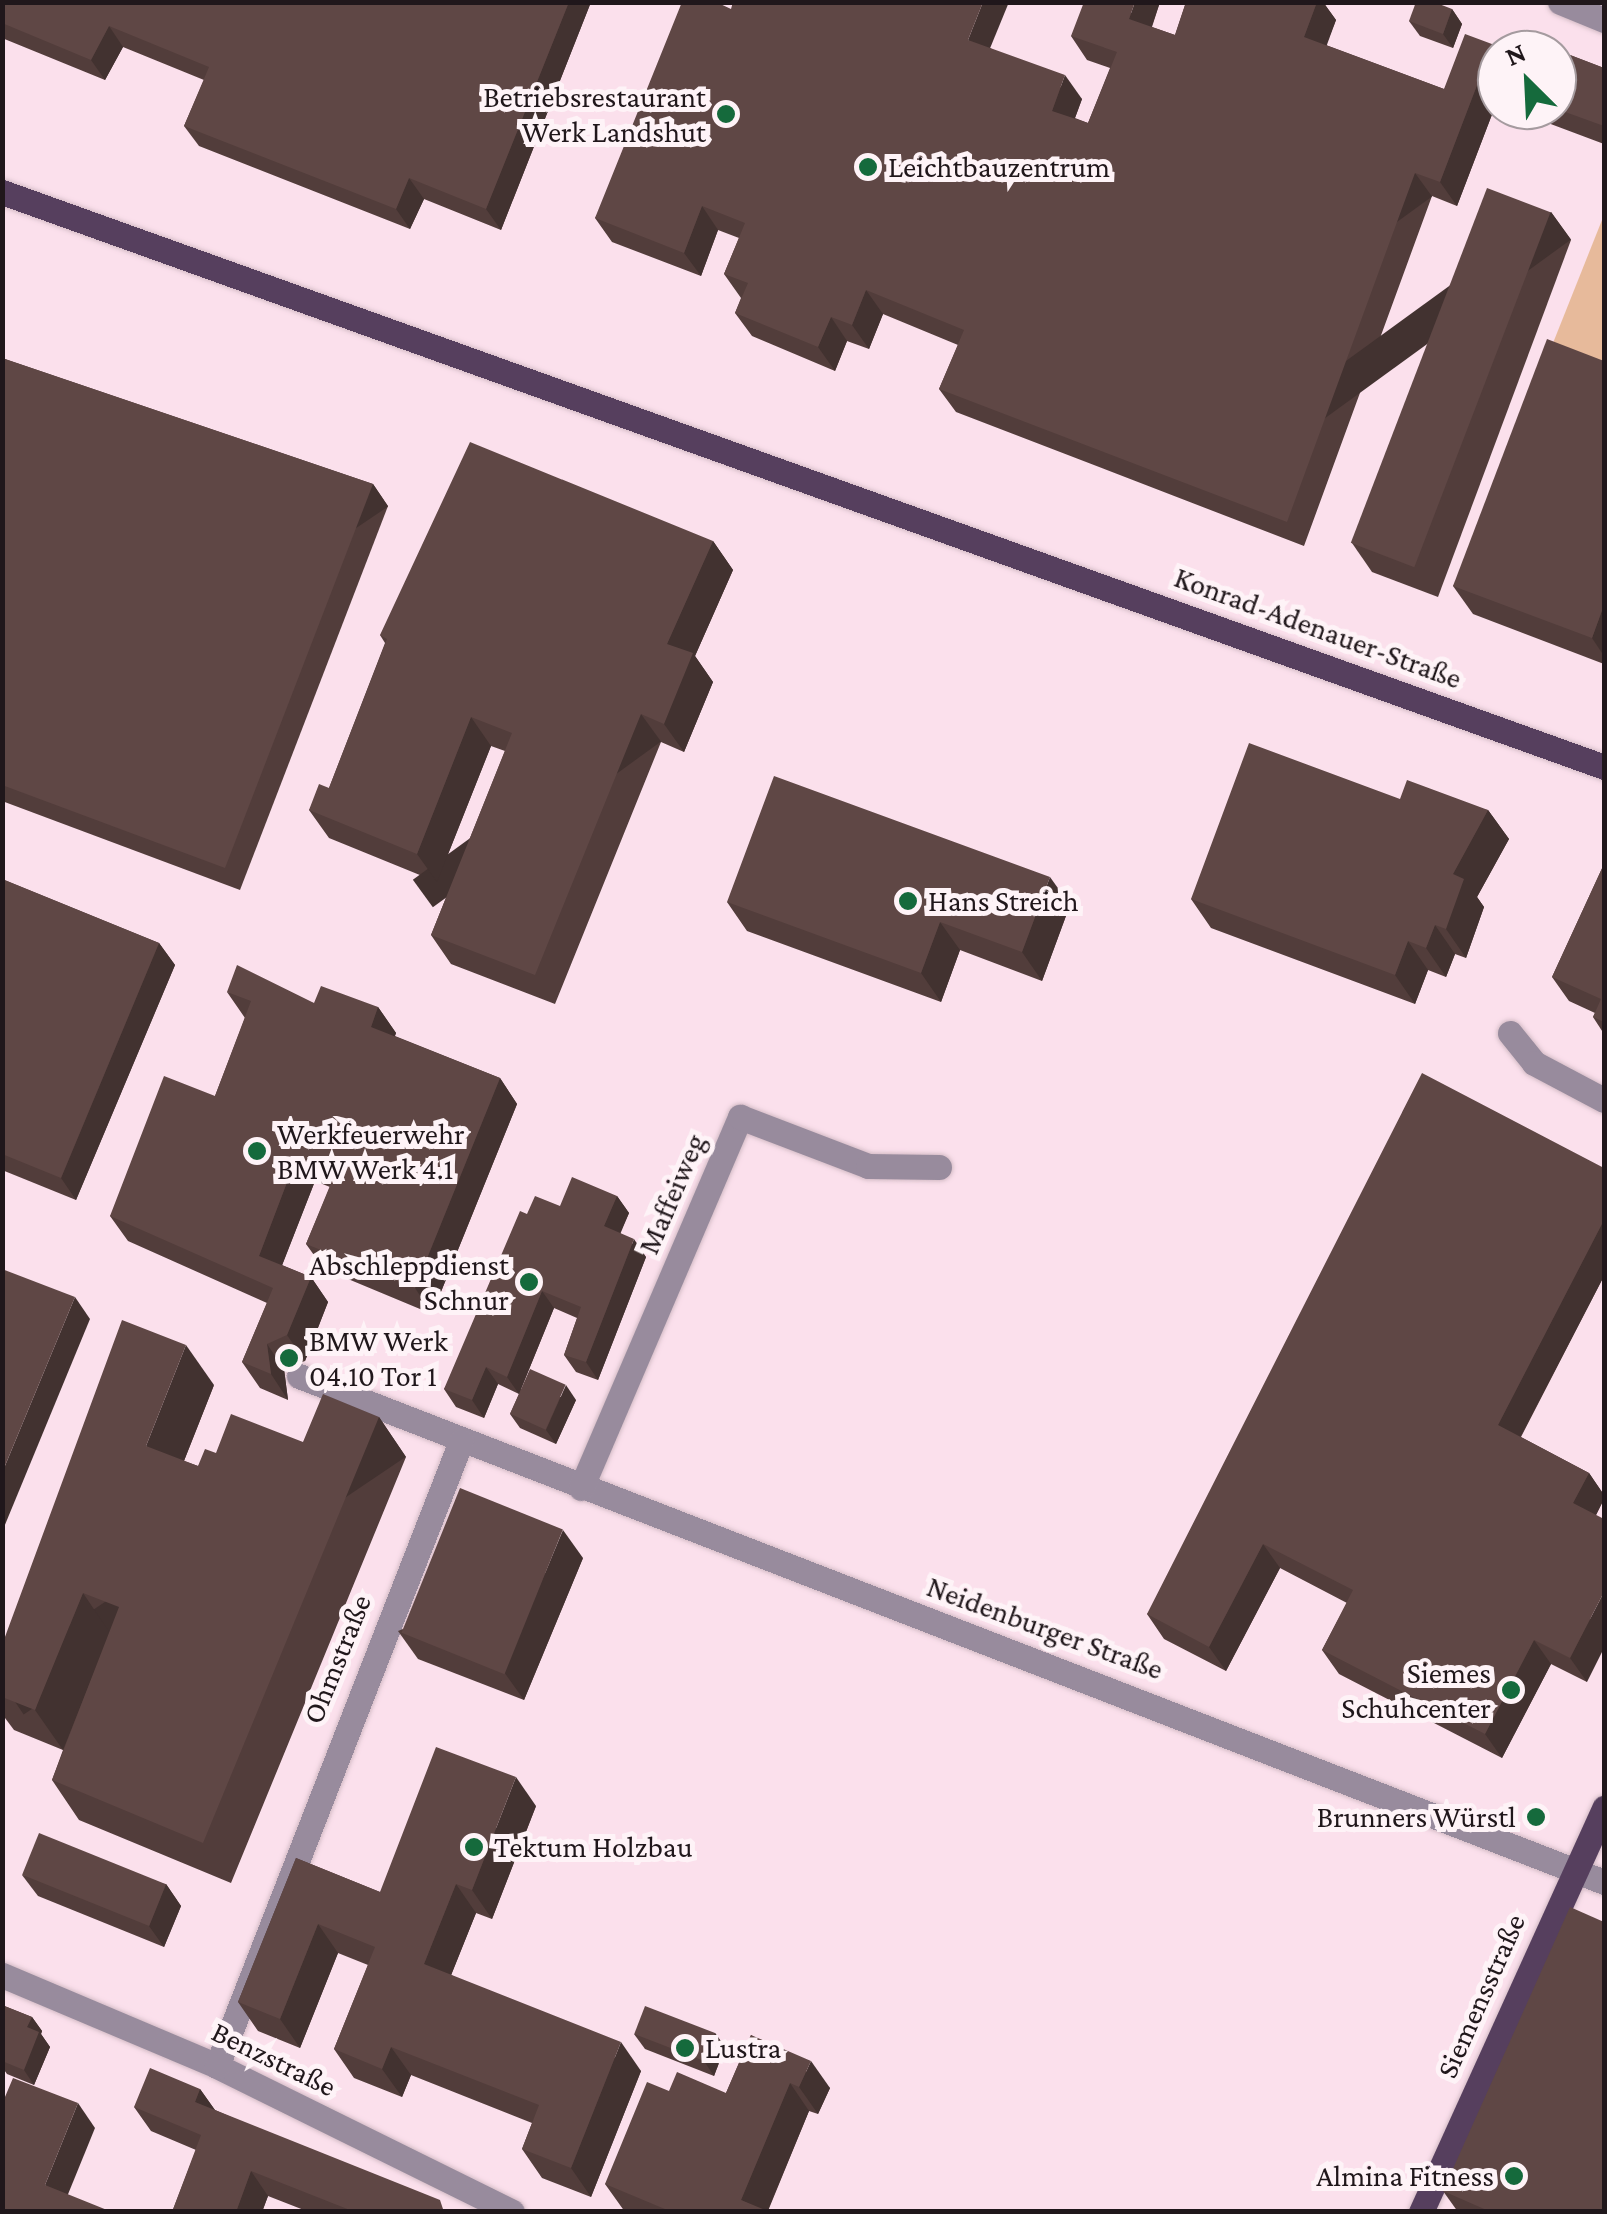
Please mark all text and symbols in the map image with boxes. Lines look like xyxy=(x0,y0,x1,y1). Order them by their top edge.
north arrow xyxy=(1477,30,1577,130)
text: N xyxy=(1500,36,1530,72)
place label: Betriebsrestaurant Werk Landshut xyxy=(483,79,706,150)
marker: Betriebsrestaurant Werk Landshut xyxy=(715,103,737,125)
place label: Leichtbauzentrum xyxy=(888,149,1110,185)
marker: Leichtbauzentrum xyxy=(857,156,879,178)
street label: Konrad-Adenauer-Straße xyxy=(1170,559,1466,697)
place label: Hans Streich xyxy=(928,883,1079,919)
marker: Hans Streich xyxy=(897,890,919,912)
place label: Werkfeuerwehr BMW Werk 4.1 xyxy=(277,1116,465,1186)
street label: Maffeiweg xyxy=(631,1129,713,1259)
marker: Werkfeuerwehr BMW Werk 4.1 xyxy=(246,1140,268,1162)
place label: Abschleppdienst Schnur xyxy=(309,1247,509,1318)
marker: Abschleppdienst Schnur xyxy=(518,1271,540,1293)
place label: BMW Werk 04.10 Tor 1 xyxy=(309,1323,448,1394)
marker: BMW Werk 04.10 Tor 1 xyxy=(278,1347,300,1369)
street label: Neidenburger Straße xyxy=(922,1569,1168,1687)
street label: Ohmstraße xyxy=(295,1589,379,1729)
place label: Siemes Schuhcenter xyxy=(1341,1655,1491,1726)
marker: Siemes Schuhcenter xyxy=(1500,1679,1522,1701)
place label: Brunners Würstl xyxy=(1317,1799,1516,1835)
marker: Brunners Würstl xyxy=(1525,1806,1547,1828)
place label: Tektum Holzbau xyxy=(494,1829,693,1865)
marker: Tektum Holzbau xyxy=(463,1836,485,1858)
street label: Siemensstraße xyxy=(1429,1908,1533,2084)
street label: Benzstraße xyxy=(206,2013,342,2105)
place label: Lustra xyxy=(705,2030,781,2066)
marker: Lustra xyxy=(674,2037,696,2059)
place label: Almina Fitness xyxy=(1316,2158,1494,2194)
marker: Almina Fitness xyxy=(1503,2165,1525,2187)

